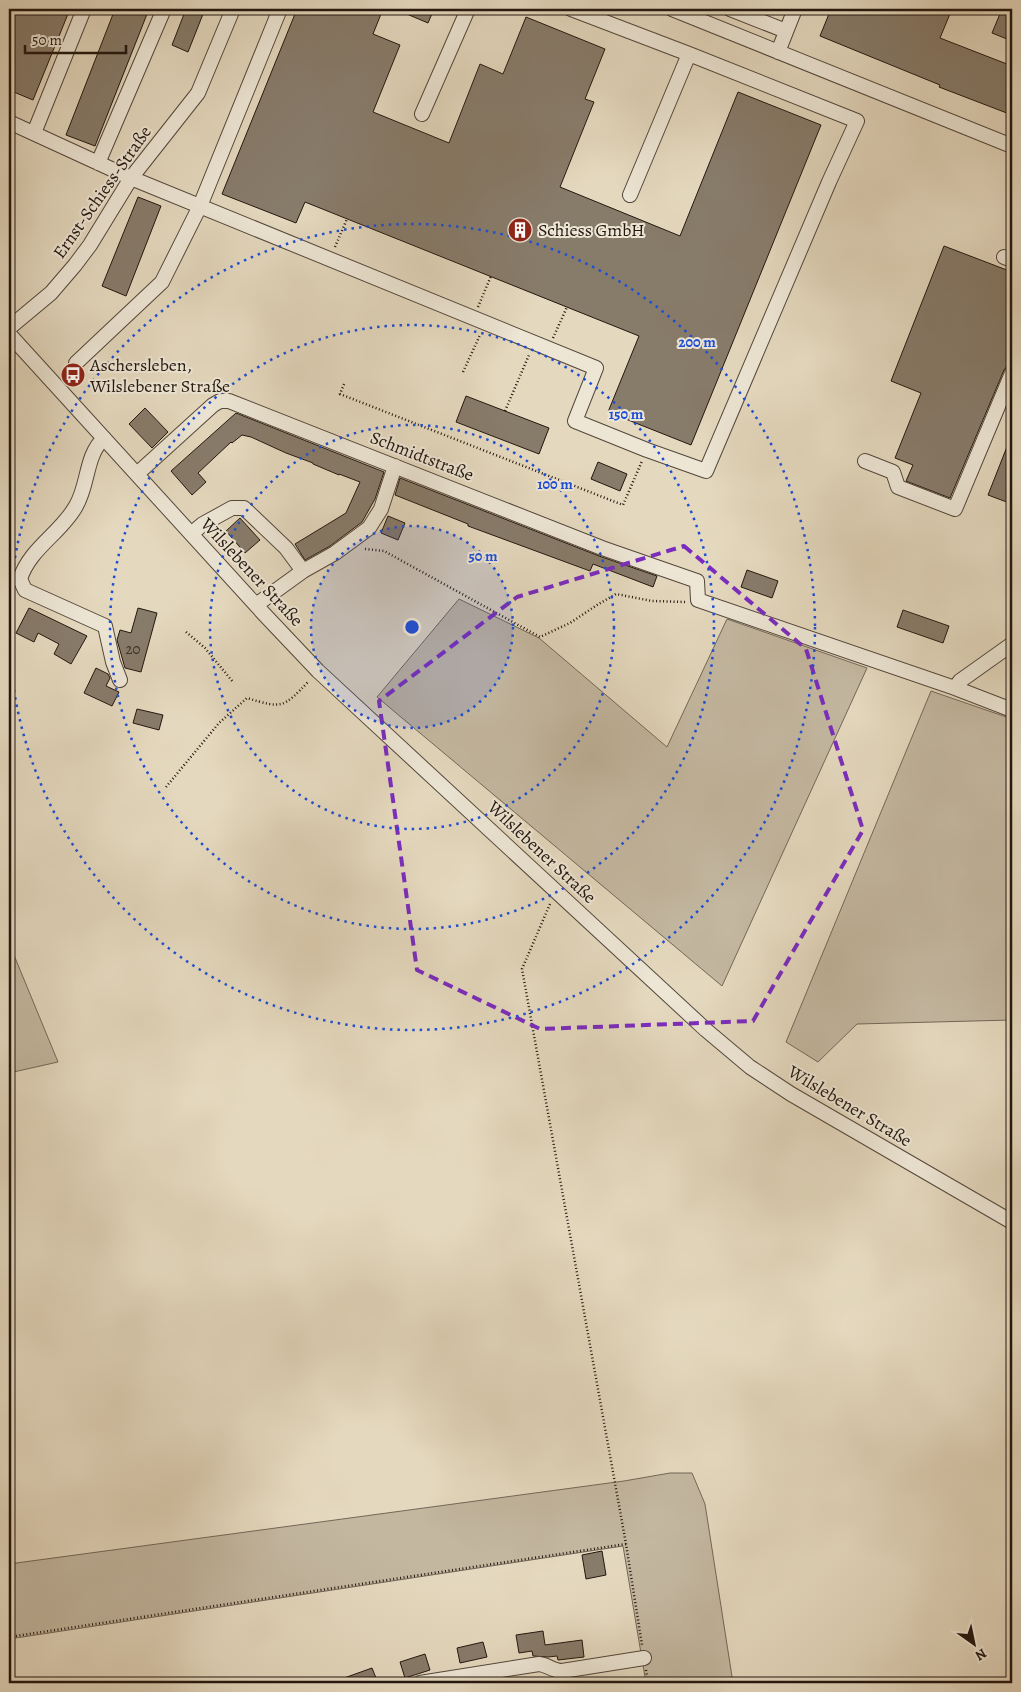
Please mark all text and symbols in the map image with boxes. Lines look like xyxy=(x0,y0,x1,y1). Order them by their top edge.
scale bar xyxy=(25,22,126,54)
text: 50 m xyxy=(32,30,62,50)
street label: Ernst-Schiess-Straße xyxy=(47,121,157,263)
building icon: Schiess GmbH xyxy=(507,217,533,243)
place label: Schiess GmbH xyxy=(538,218,645,242)
text: 200 m xyxy=(678,332,716,352)
place label: Aschersleben, Wilslebener Straße xyxy=(89,353,230,398)
bus stop icon: Aschersleben, Wilslebener Straße xyxy=(60,362,86,388)
text: 150 m xyxy=(609,404,644,424)
street label: Schmidtstraße xyxy=(367,425,477,487)
text: 100 m xyxy=(537,474,573,494)
street label: Wilslebener Straße xyxy=(195,512,309,631)
text: 50 m xyxy=(468,546,498,566)
centre of rings xyxy=(403,618,421,636)
house number: 20 xyxy=(125,639,141,659)
street label: Wilslebener Straße xyxy=(482,795,601,909)
street label: Wilslebener Straße xyxy=(783,1059,916,1152)
north arrow xyxy=(948,1620,998,1670)
text: N xyxy=(971,1644,990,1665)

